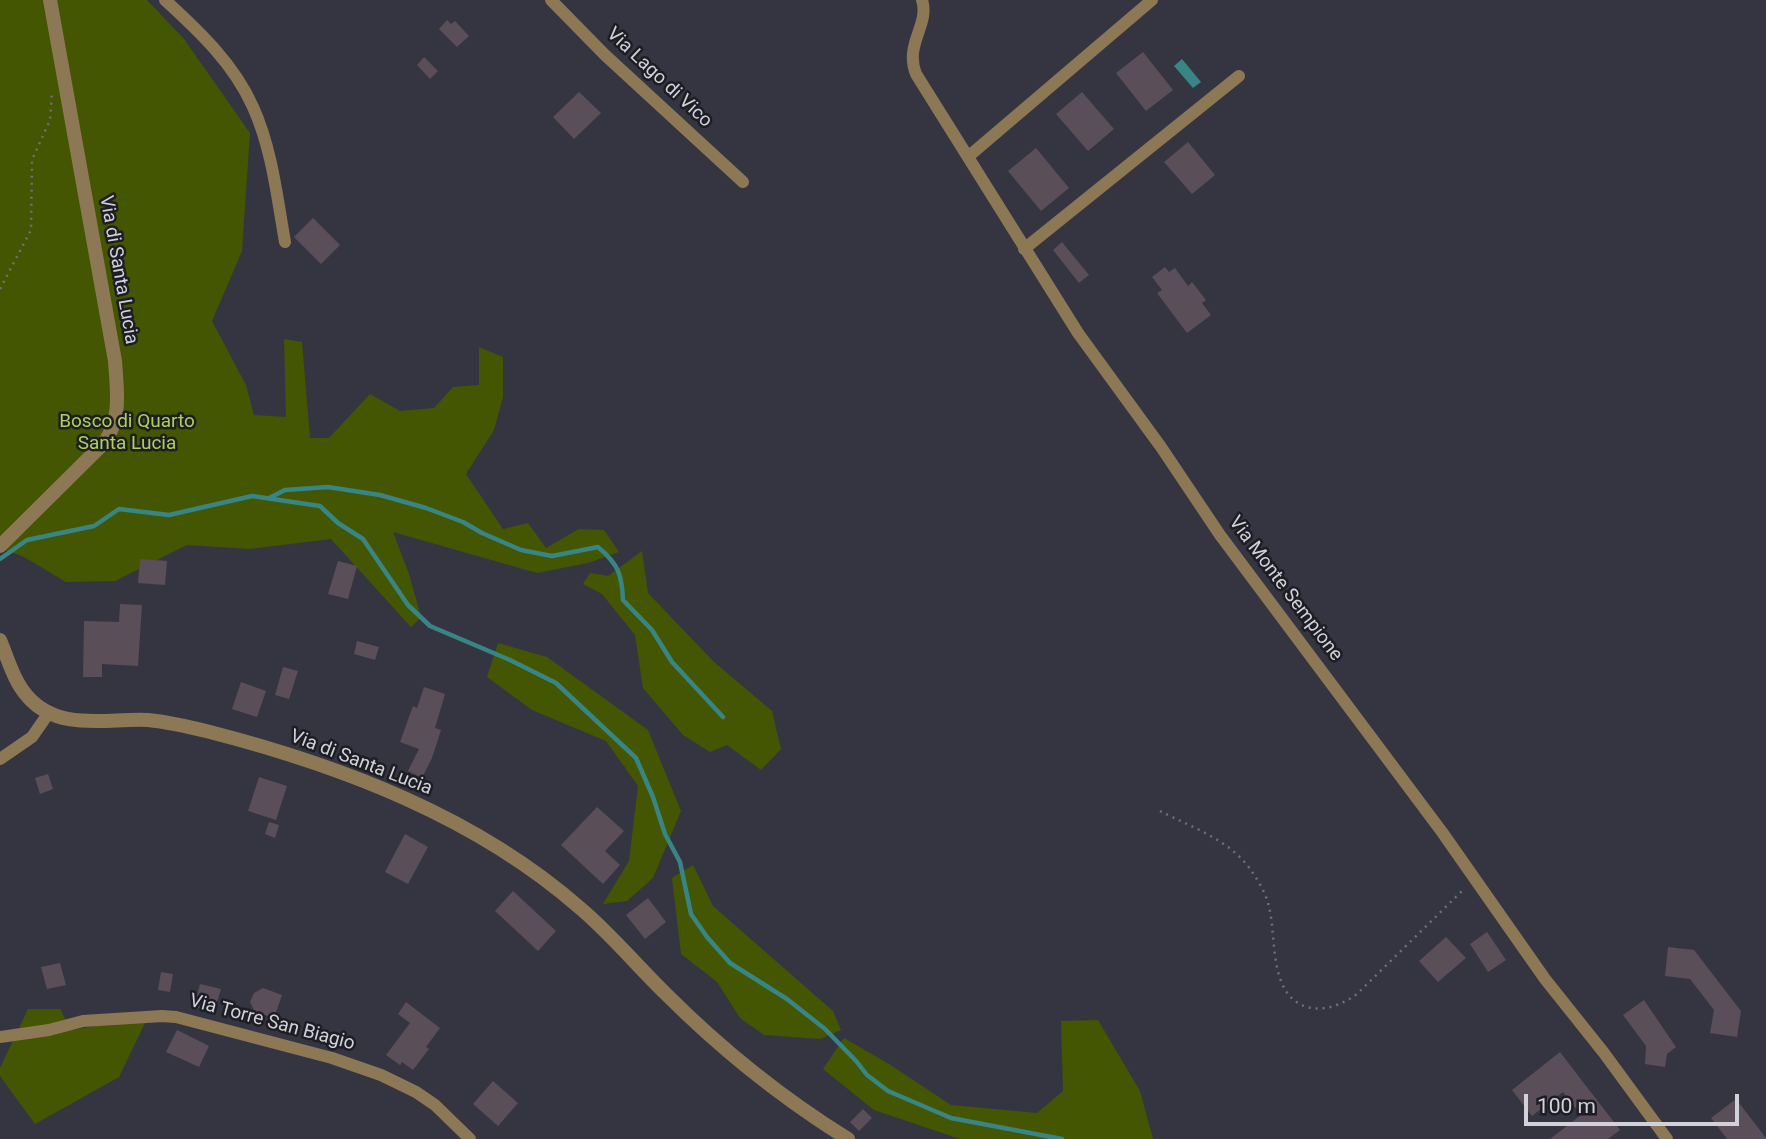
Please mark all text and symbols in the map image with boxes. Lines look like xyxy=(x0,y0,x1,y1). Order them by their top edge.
street label: Via Lago di Vico xyxy=(601,23,717,133)
street label: Via di Santa Lucia xyxy=(94,194,142,346)
park label: Bosco di Quarto Santa Lucia xyxy=(59,411,195,455)
street label: Via Monte Sempione xyxy=(1223,512,1347,666)
street label: Via di Santa Lucia xyxy=(287,725,435,801)
street label: Via Torre San Biagio xyxy=(187,990,357,1056)
scale bar xyxy=(1528,1080,1743,1124)
text: 100 m xyxy=(1537,1094,1596,1118)

